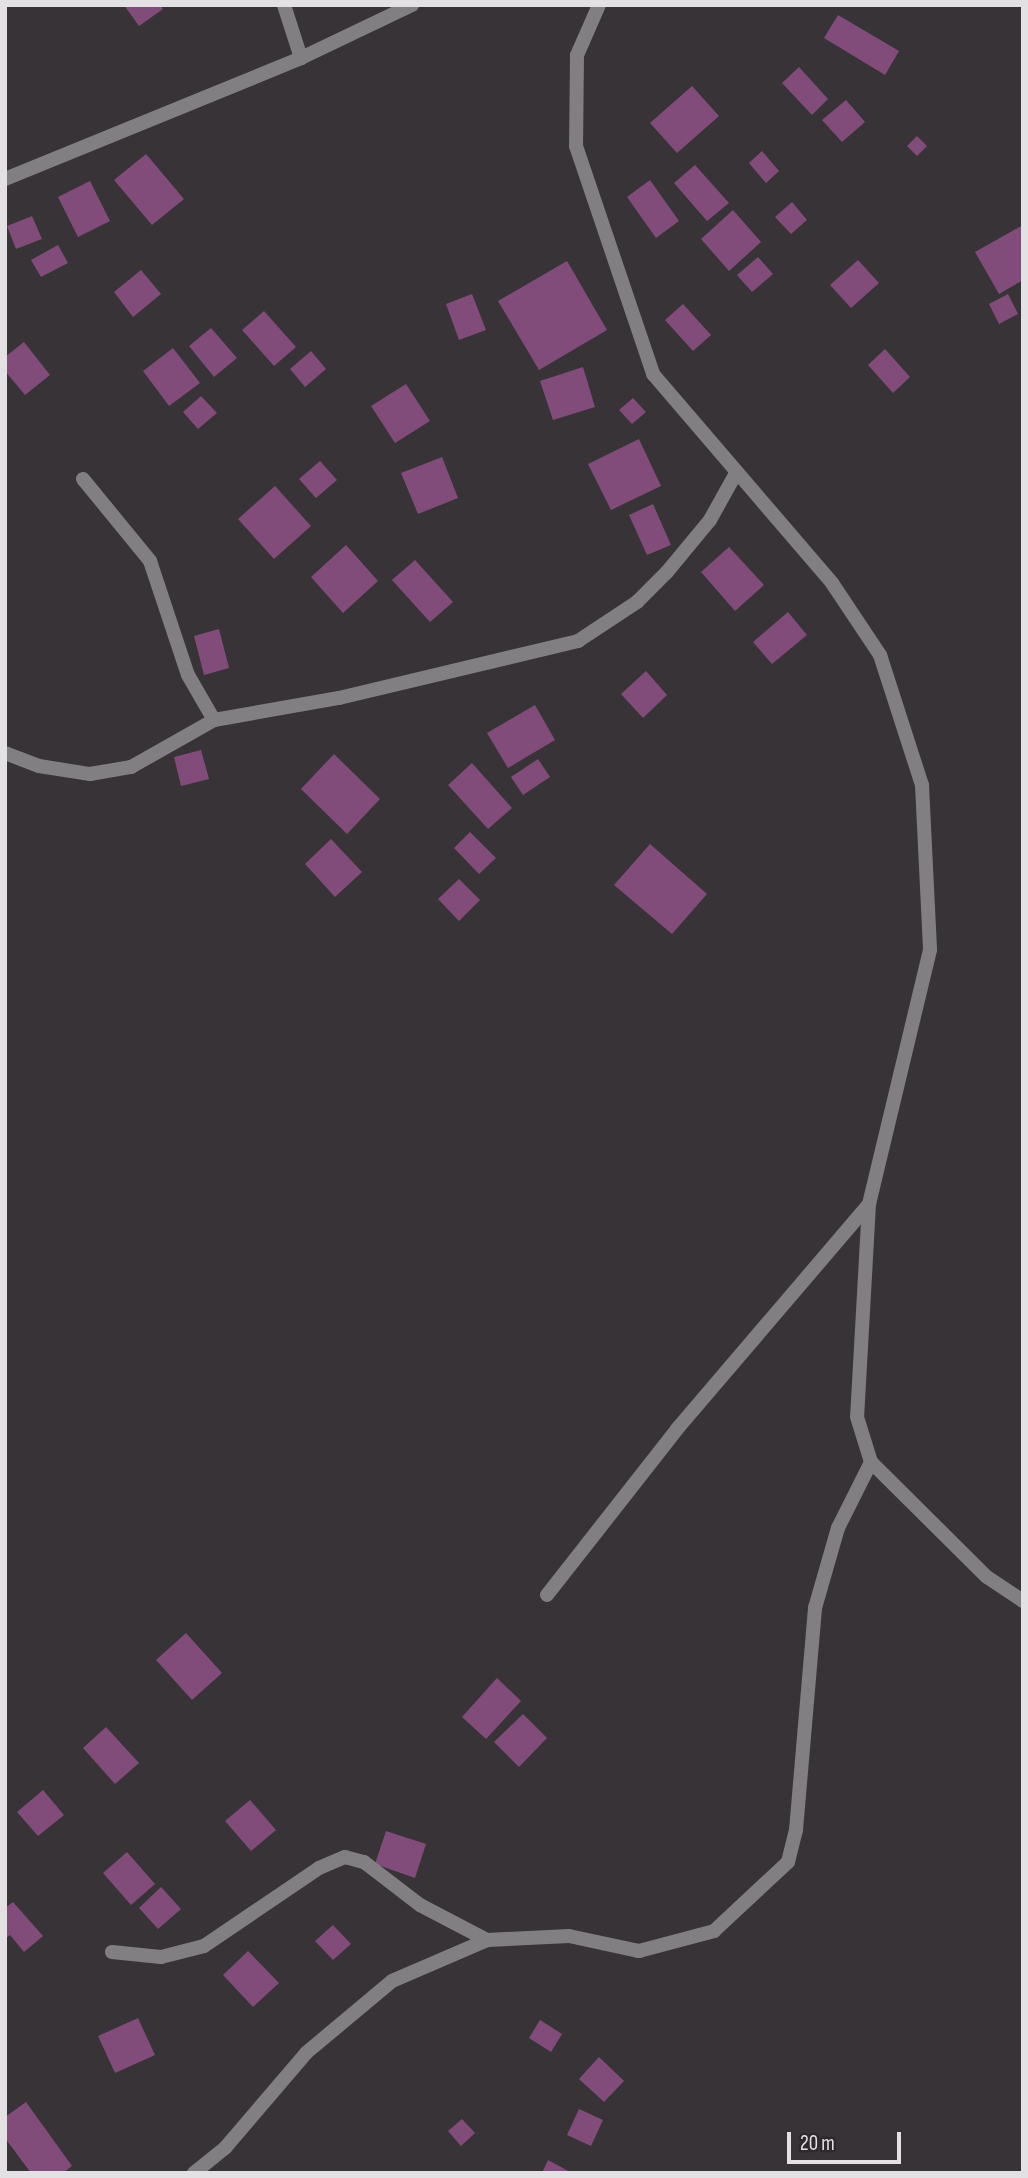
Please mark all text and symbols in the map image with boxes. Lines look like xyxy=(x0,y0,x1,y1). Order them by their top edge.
scale bar xyxy=(790,2118,904,2162)
text: 20 m xyxy=(800,2131,835,2156)

